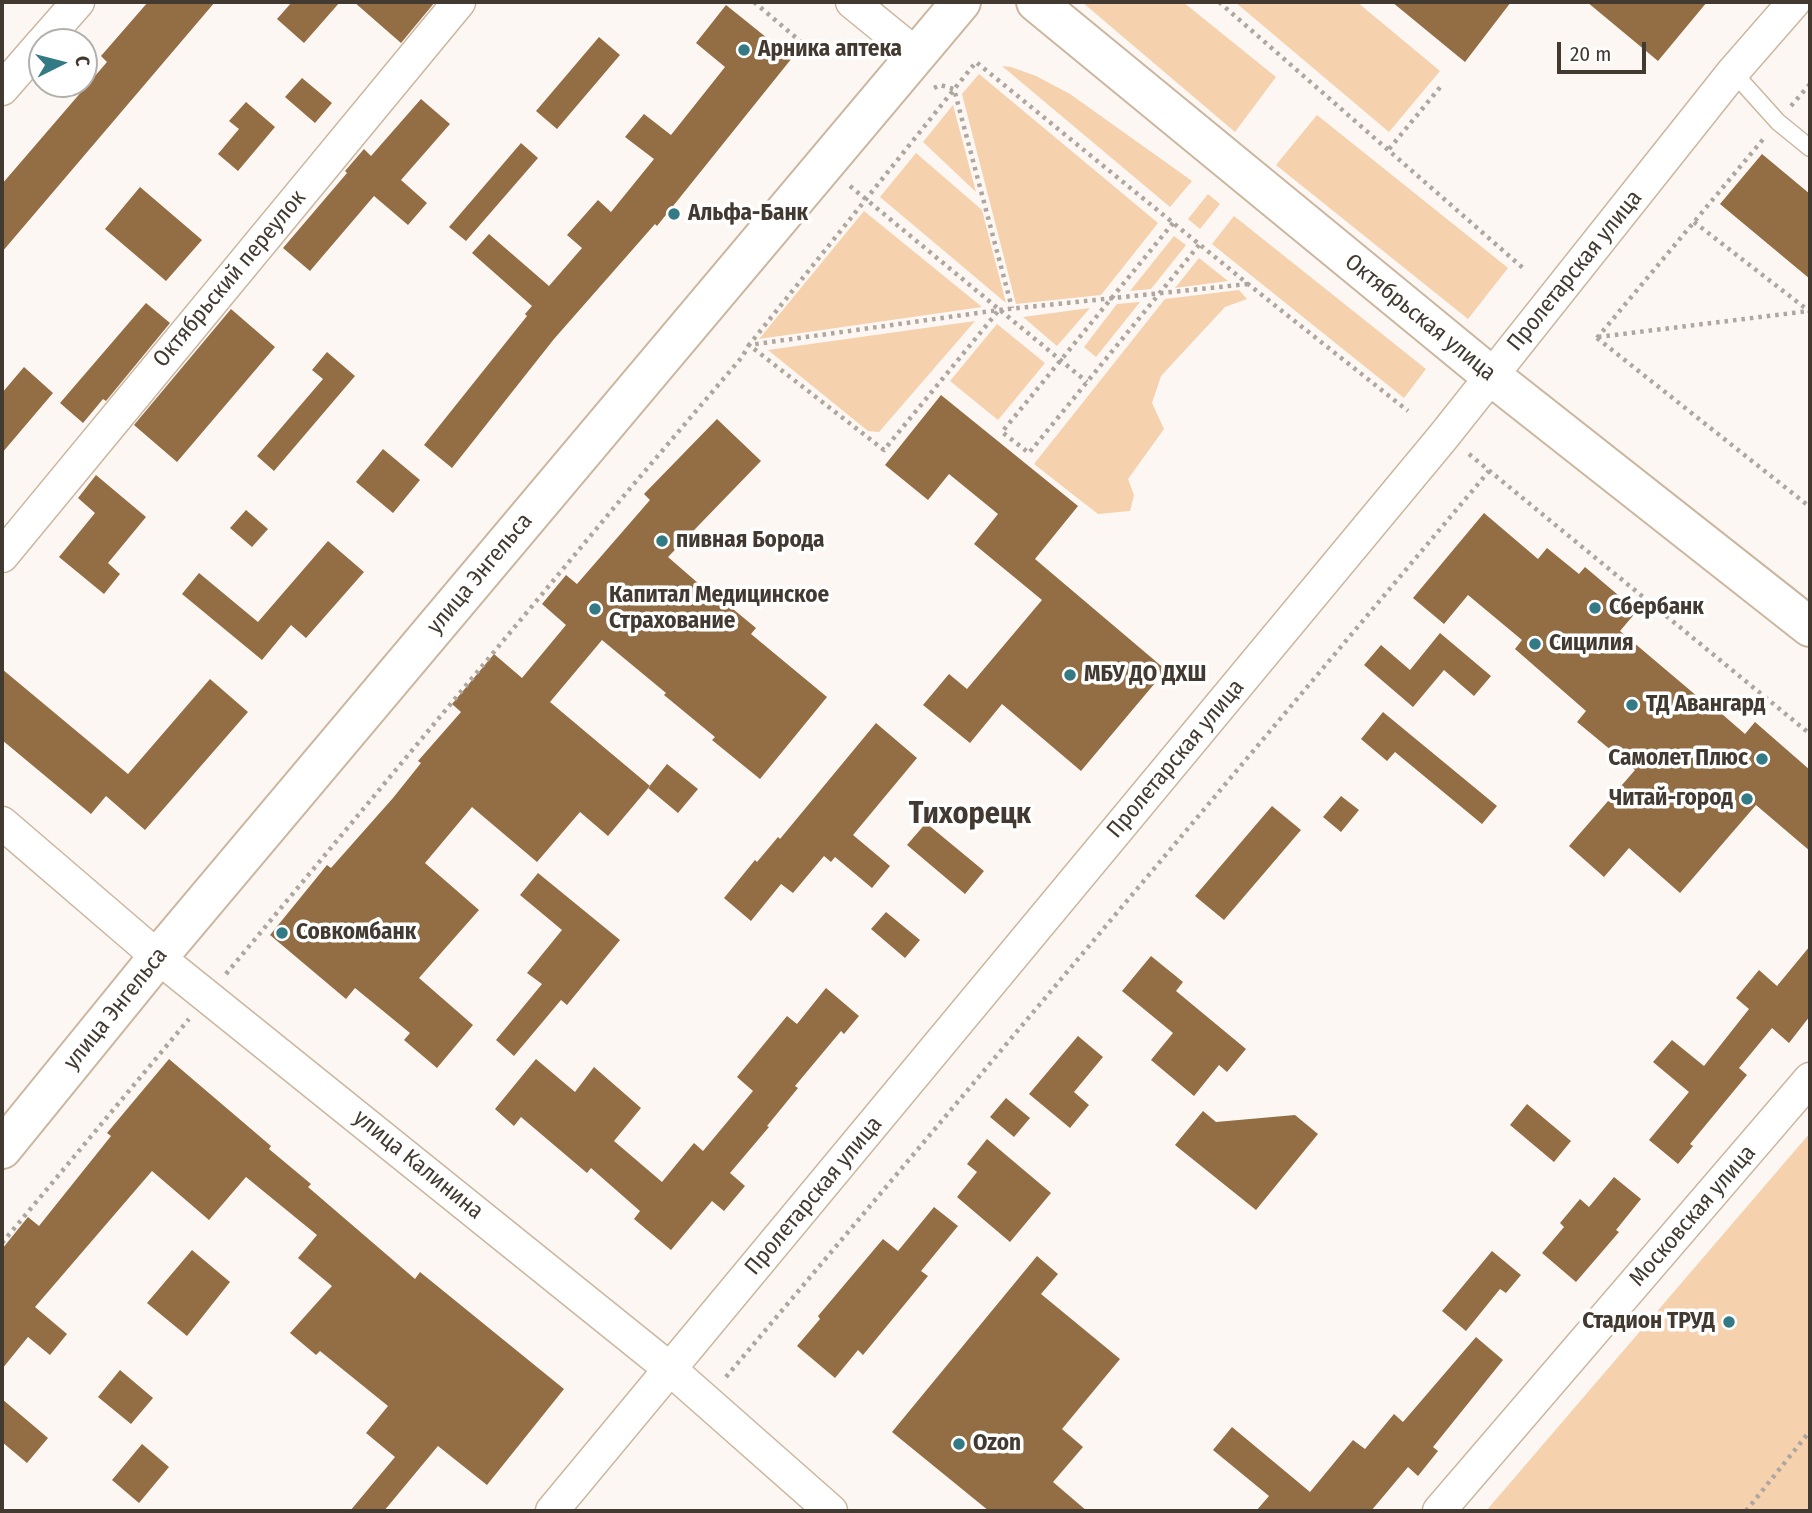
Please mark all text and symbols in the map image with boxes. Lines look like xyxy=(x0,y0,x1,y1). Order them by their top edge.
north arrow xyxy=(28,28,98,98)
scale bar xyxy=(1560,28,1649,72)
place label: Арника аптека xyxy=(758,36,902,64)
text: 20 m xyxy=(1570,41,1611,67)
marker: Арника аптека xyxy=(736,42,752,58)
text: С xyxy=(70,55,94,67)
street label: Октябрьский переулок xyxy=(148,185,312,373)
street label: Пролетарская улица xyxy=(1502,185,1648,357)
place label: Альфа-Банк xyxy=(688,200,808,228)
marker: Альфа-Банк xyxy=(666,206,682,222)
street label: Октябрьская улица xyxy=(1339,249,1501,387)
street label: улица Энгельса xyxy=(421,508,539,640)
place label: пивная Борода xyxy=(676,527,825,555)
marker: пивная Борода xyxy=(654,533,670,549)
place label: Капитал Медицинское Страхование xyxy=(609,582,829,636)
place label: Сбербанк xyxy=(1609,594,1704,622)
marker: Сбербанк xyxy=(1587,600,1603,616)
marker: Капитал Медицинское Страхование xyxy=(587,601,603,617)
place label: Сицилия xyxy=(1549,630,1634,658)
marker: Сицилия xyxy=(1527,636,1543,652)
place label: МБУ ДО ДХШ xyxy=(1084,661,1206,689)
marker: МБУ ДО ДХШ xyxy=(1062,667,1078,683)
street label: Пролетарская улица xyxy=(1102,674,1250,844)
place label: ТД Авангард xyxy=(1646,691,1766,719)
marker: ТД Авангард xyxy=(1624,697,1640,713)
place label: Самолет Плюс xyxy=(1608,745,1748,773)
marker: Самолет Плюс xyxy=(1754,751,1770,767)
place label: Читай-город xyxy=(1609,785,1733,813)
marker: Читай-город xyxy=(1739,791,1755,807)
district label: Тихорецк xyxy=(909,797,1031,833)
place label: Совкомбанк xyxy=(296,919,416,947)
marker: Совкомбанк xyxy=(274,925,290,941)
street label: улица Энгельса xyxy=(58,942,174,1076)
street label: улица Калинина xyxy=(348,1104,488,1226)
street label: Пролетарская улица xyxy=(740,1111,888,1281)
street label: Московская улица xyxy=(1624,1140,1762,1292)
place label: Стадион ТРУД xyxy=(1582,1308,1715,1336)
marker: Стадион ТРУД xyxy=(1721,1314,1737,1330)
place label: Ozon xyxy=(973,1430,1021,1458)
marker: Ozon xyxy=(951,1436,967,1452)

